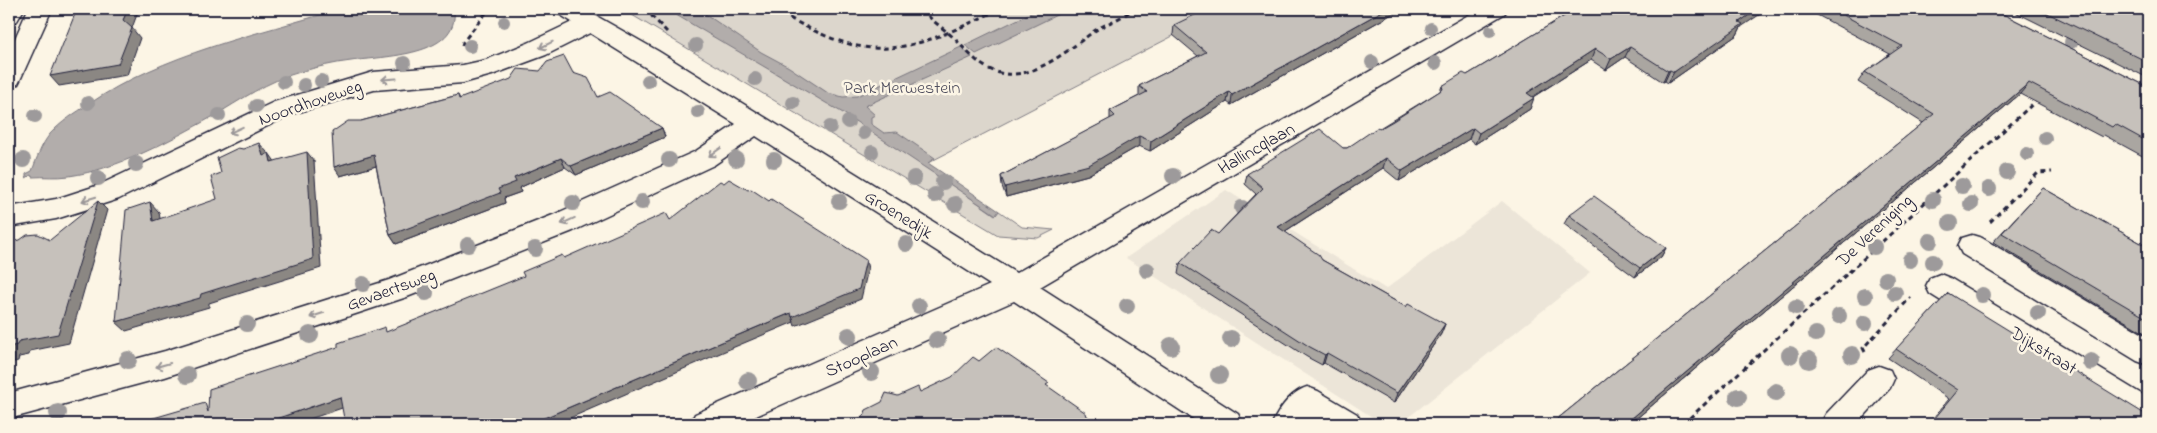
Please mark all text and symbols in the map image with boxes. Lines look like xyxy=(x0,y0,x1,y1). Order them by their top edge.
one-way arrow xyxy=(539,40,554,50)
street label: Noordhoveweg xyxy=(255,74,366,135)
one-way arrow xyxy=(382,75,398,84)
park label: Park Merwestein xyxy=(844,76,961,102)
street label: Hallincqlaan xyxy=(1214,117,1300,182)
one-way arrow xyxy=(229,126,244,135)
one-way arrow xyxy=(708,147,722,157)
street label: Groenedijk xyxy=(859,185,937,247)
street label: De Vereniging xyxy=(1831,189,1920,275)
one-way arrow xyxy=(81,194,97,204)
one-way arrow xyxy=(561,216,576,226)
street label: Gevaertsweg xyxy=(344,263,440,320)
one-way arrow xyxy=(310,311,326,320)
street label: Dijkstraat xyxy=(2004,320,2081,382)
street label: Stooplaan xyxy=(821,330,902,385)
one-way arrow xyxy=(155,360,171,370)

